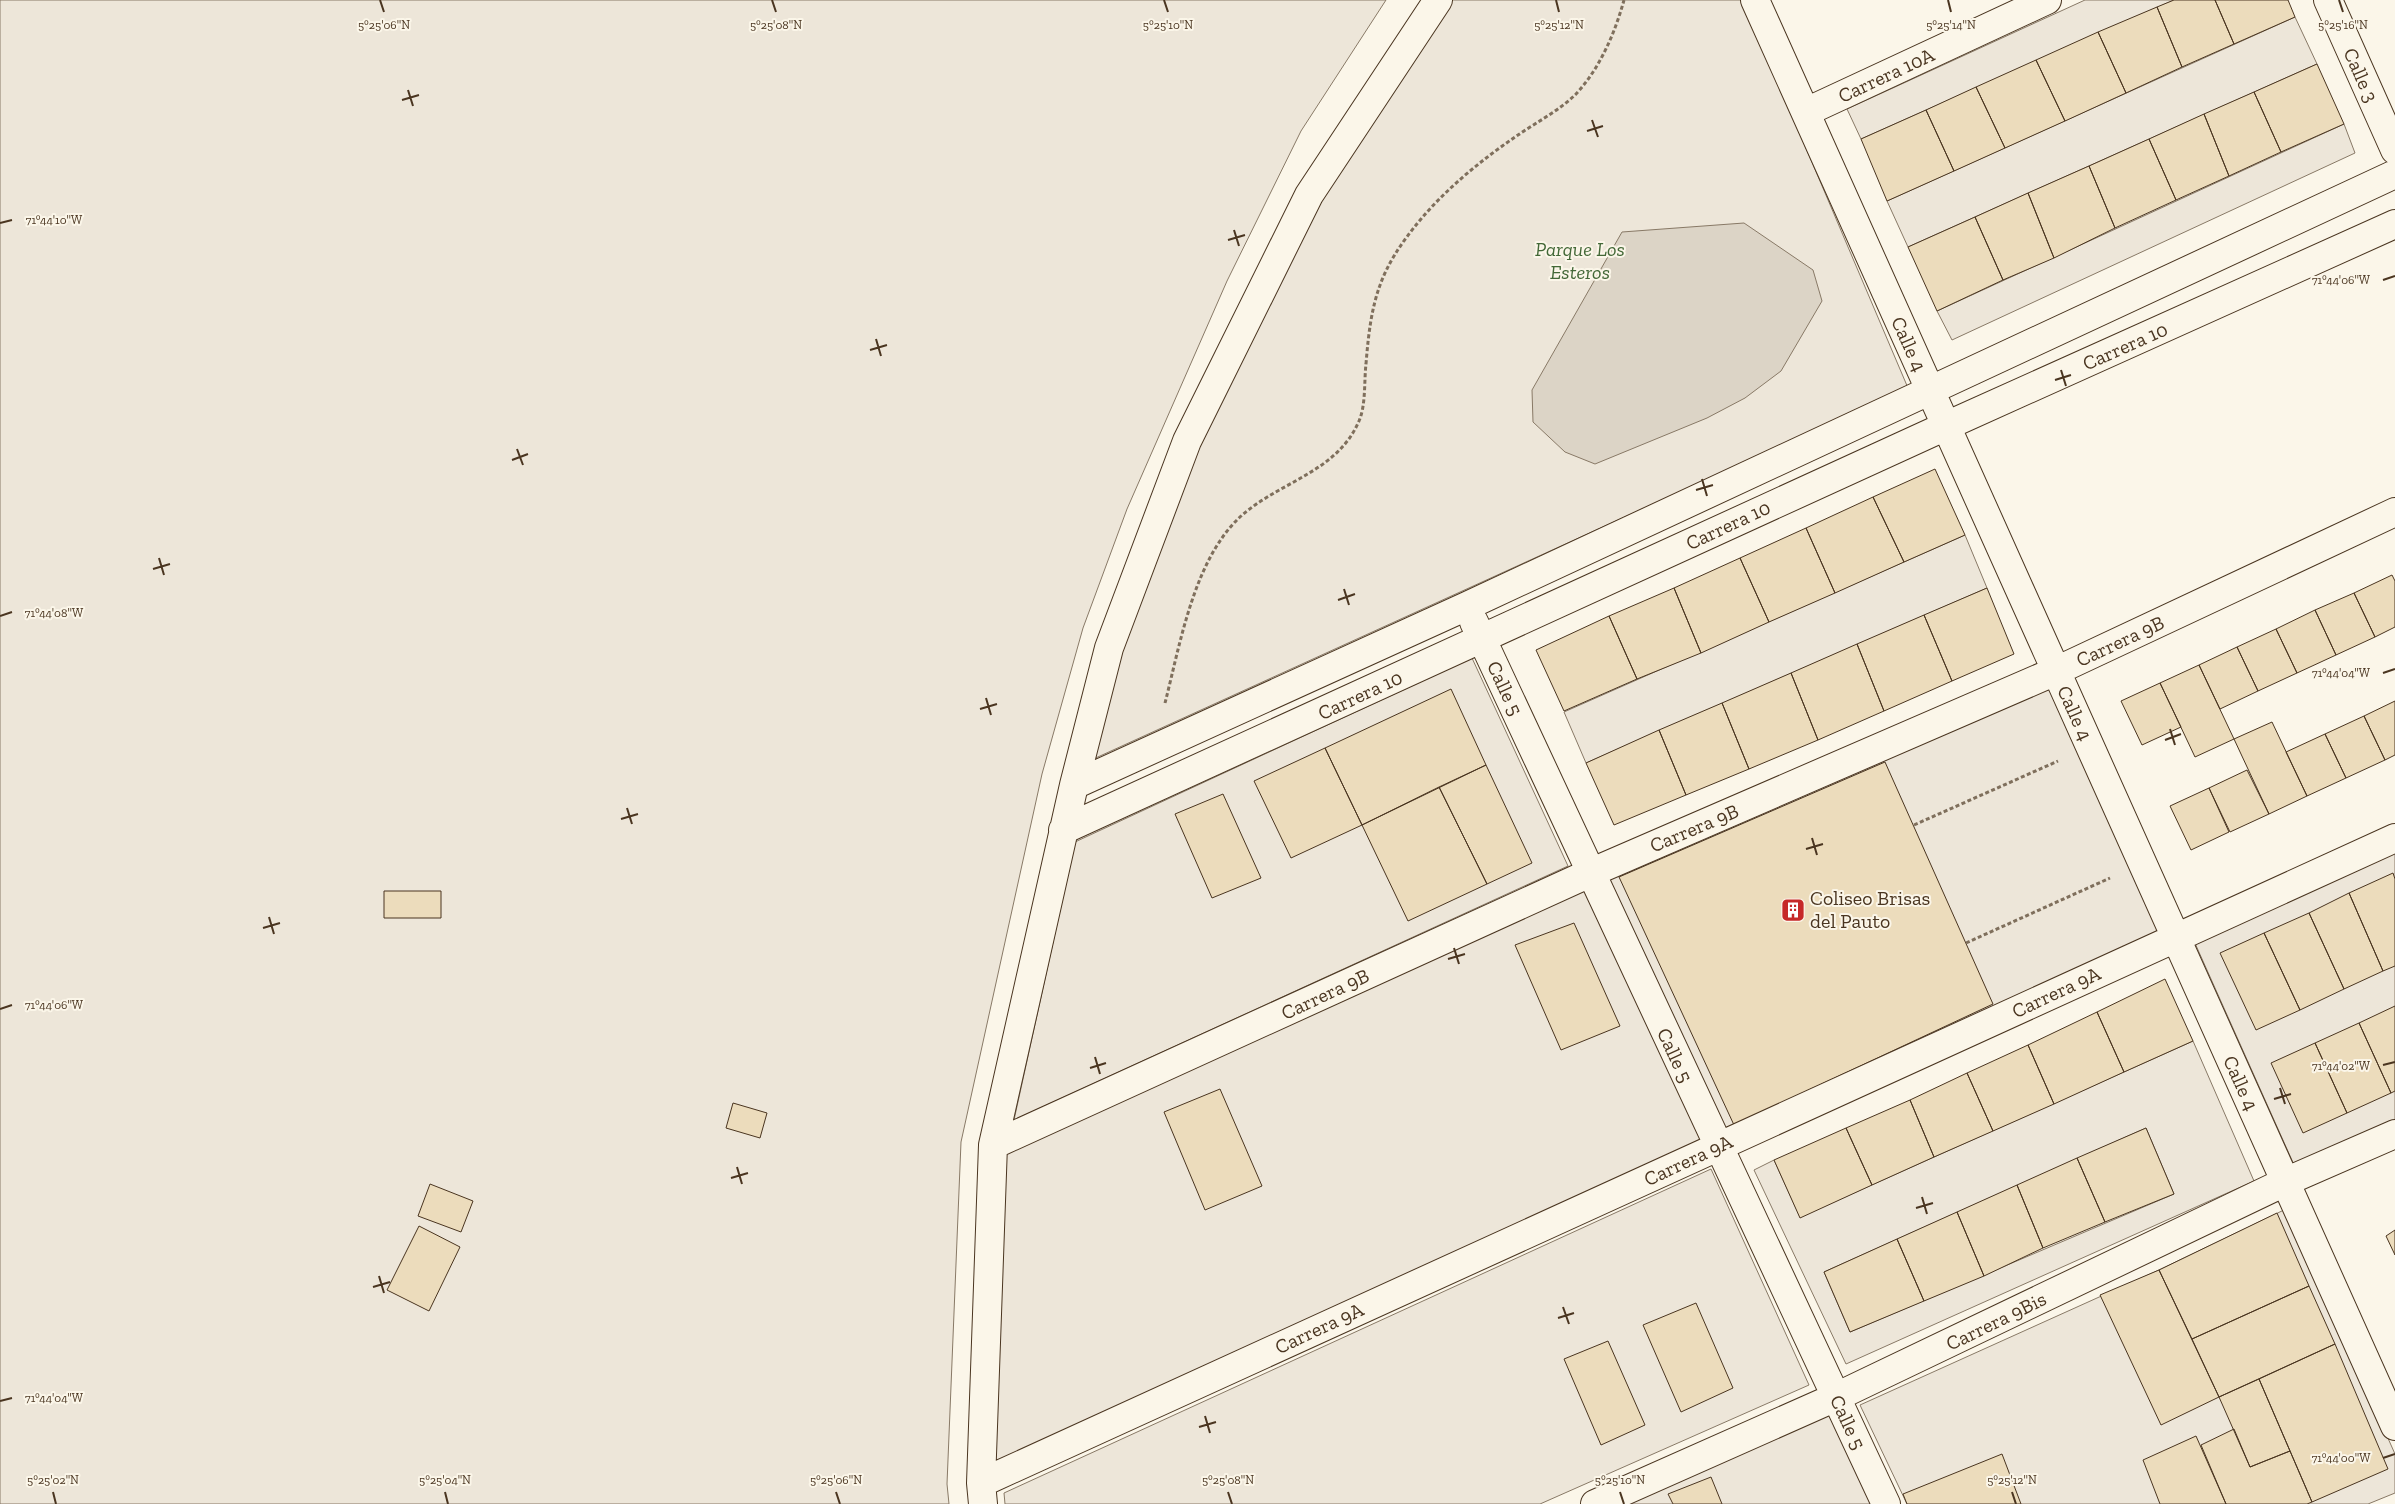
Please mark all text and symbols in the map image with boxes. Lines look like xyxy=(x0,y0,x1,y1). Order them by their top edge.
text: 5°25'06"N xyxy=(358,18,410,32)
text: 5°25'08"N xyxy=(750,18,802,32)
text: 5°25'10"N xyxy=(1143,18,1193,32)
text: 5°25'12"N xyxy=(1534,18,1584,32)
text: 5°25'14"N xyxy=(1926,18,1976,32)
text: 5°25'16"N xyxy=(2318,18,2368,32)
street label: Carrera 10A xyxy=(1834,42,1939,108)
street label: Calle 3 xyxy=(2338,44,2384,106)
text: 71°44'10"W xyxy=(26,213,83,227)
park label: Parque Los Esteros xyxy=(1535,237,1625,284)
text: 71°44'06"W xyxy=(2312,273,2371,287)
street label: Calle 4 xyxy=(1886,313,1932,376)
street label: Carrera 10 xyxy=(2079,317,2171,375)
street label: Carrera 10 xyxy=(1682,495,1774,555)
text: 71°44'08"W xyxy=(25,606,84,620)
street label: Carrera 9B xyxy=(2072,610,2168,672)
street label: Calle 5 xyxy=(1482,657,1528,719)
street label: Carrera 10 xyxy=(1314,665,1406,725)
text: 71°44'04"W xyxy=(2312,666,2371,680)
street label: Calle 4 xyxy=(2052,682,2098,745)
street label: Carrera 9B xyxy=(1646,799,1742,857)
place label: Coliseo Brisas del Pauto xyxy=(1810,886,1930,933)
building icon: Coliseo Brisas del Pauto xyxy=(1780,897,1806,923)
street label: Carrera 9A xyxy=(2008,961,2105,1023)
street label: Carrera 9B xyxy=(1277,963,1373,1025)
text: 71°44'06"W xyxy=(25,998,84,1012)
street label: Calle 5 xyxy=(1652,1024,1698,1086)
street label: Calle 4 xyxy=(2218,1052,2264,1115)
text: 71°44'02"W xyxy=(2312,1059,2371,1073)
street label: Carrera 9A xyxy=(1640,1129,1737,1191)
street label: Carrera 9Bis xyxy=(1942,1286,2050,1356)
street label: Carrera 9A xyxy=(1271,1297,1368,1359)
text: 71°44'04"W xyxy=(25,1391,84,1405)
street label: Calle 5 xyxy=(1825,1391,1871,1453)
text: 71°44'00"W xyxy=(2312,1451,2371,1465)
text: 5°25'02"N xyxy=(27,1473,79,1487)
text: 5°25'04"N xyxy=(419,1473,471,1487)
text: 5°25'06"N xyxy=(810,1473,862,1487)
text: 5°25'08"N xyxy=(1202,1473,1254,1487)
text: 5°25'10"N xyxy=(1595,1473,1645,1487)
text: 5°25'12"N xyxy=(1987,1473,2037,1487)

